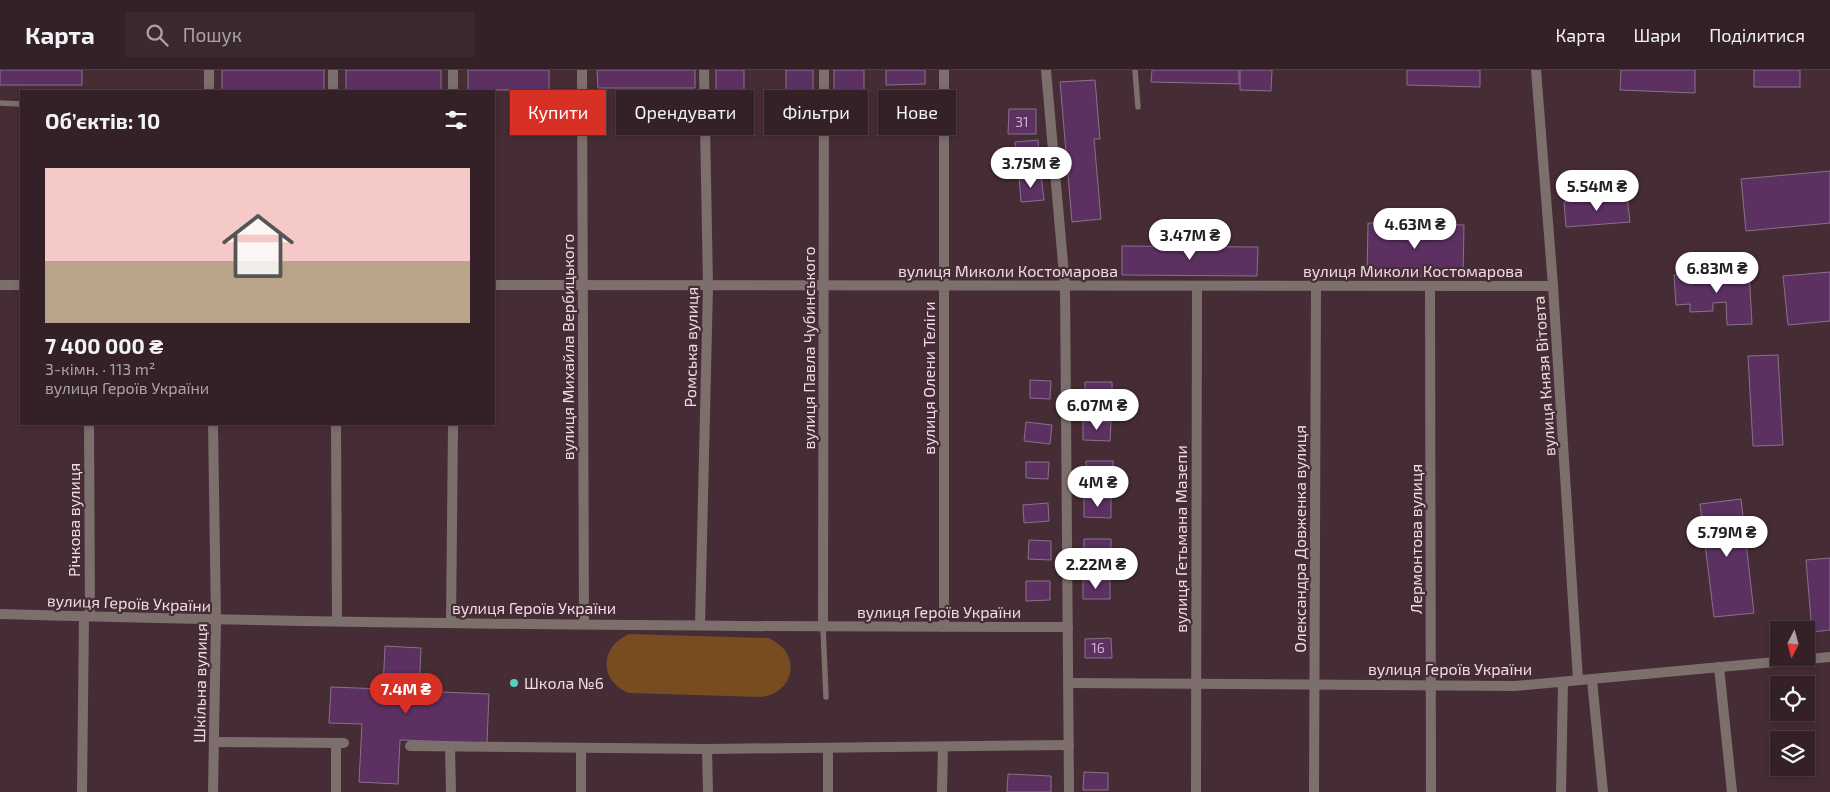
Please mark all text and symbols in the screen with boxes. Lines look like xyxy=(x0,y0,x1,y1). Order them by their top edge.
search box xyxy=(125,12,475,57)
text: Карта xyxy=(25,20,95,49)
icon: search xyxy=(143,21,171,49)
text: Пошук xyxy=(183,23,242,46)
text: Карта xyxy=(1555,24,1605,46)
text: Шари xyxy=(1633,24,1681,46)
text: Поділитися xyxy=(1709,24,1805,46)
chip: Купити xyxy=(510,90,606,135)
chip: Орендувати xyxy=(616,90,754,135)
chip: Фільтри xyxy=(764,90,868,135)
chip: Нове xyxy=(878,90,956,135)
icon: filters xyxy=(442,106,470,134)
text: Об’єктів: 10 xyxy=(45,108,160,133)
house number: 31 xyxy=(1015,113,1029,130)
pin: 3.75M ₴ xyxy=(985,146,1077,189)
text: 3.75M ₴ xyxy=(1002,153,1060,172)
pin: 5.54M ₴ xyxy=(1551,170,1643,212)
text: 5.54M ₴ xyxy=(1567,176,1627,195)
icon: home xyxy=(213,201,303,291)
pin: 4.63M ₴ xyxy=(1369,208,1461,250)
text: 4.63M ₴ xyxy=(1384,214,1446,233)
pin: 3.47M ₴ xyxy=(1144,218,1236,261)
text: 3.47M ₴ xyxy=(1160,225,1220,244)
street label: вулиця Михайла Вербицького xyxy=(558,234,578,460)
street label: вулиця Павла Чубинського xyxy=(799,246,819,450)
pin: 6.83M ₴ xyxy=(1671,252,1763,294)
text: 6.83M ₴ xyxy=(1686,258,1748,277)
street label: вулиця Миколи Костомарова xyxy=(898,261,1118,281)
street label: вулиця Миколи Костомарова xyxy=(1303,261,1523,281)
street label: Ромська вулиця xyxy=(680,286,702,408)
street label: вулиця Князя Вітовта xyxy=(1528,295,1560,457)
street label: вулиця Олени Теліги xyxy=(919,301,939,455)
text: 7 400 000 ₴ xyxy=(45,333,163,358)
text: 3-кімн. · 113 m² xyxy=(45,359,155,378)
text: вулиця Героїв України xyxy=(45,378,209,397)
pin: 6.07M ₴ xyxy=(1051,388,1143,431)
text: 6.07M ₴ xyxy=(1067,395,1127,414)
street label: Олександра Довженка вулиця xyxy=(1290,425,1310,653)
street label: вулиця Гетьмана Мазепи xyxy=(1171,445,1191,633)
street label: Річкова вулиця xyxy=(64,463,84,577)
street label: Лермонтова вулиця xyxy=(1406,464,1426,614)
pin: 4M ₴ xyxy=(1068,466,1128,508)
text: 4M ₴ xyxy=(1079,472,1117,491)
pin: 5.79M ₴ xyxy=(1681,516,1773,558)
text: 5.79M ₴ xyxy=(1698,522,1756,541)
pin: 2.22M ₴ xyxy=(1050,548,1142,590)
text: 2.22M ₴ xyxy=(1066,554,1126,573)
street label: вулиця Героїв України xyxy=(47,590,211,616)
street label: вулиця Героїв України xyxy=(452,598,616,618)
street label: вулиця Героїв України xyxy=(857,602,1021,622)
north arrow xyxy=(1770,621,1815,666)
map controls xyxy=(1770,621,1815,776)
street label: Шкільна вулиця xyxy=(189,623,211,743)
house number: 16 xyxy=(1091,639,1105,656)
street label: вулиця Героїв України xyxy=(1368,659,1532,679)
pin: 7.4M ₴ xyxy=(365,672,447,715)
place label: Школа №6 xyxy=(524,673,604,692)
button: locate xyxy=(1770,676,1815,721)
marker: Школа №6 xyxy=(508,677,520,689)
text: 7.4M ₴ xyxy=(381,679,431,698)
button: layers xyxy=(1770,731,1815,776)

